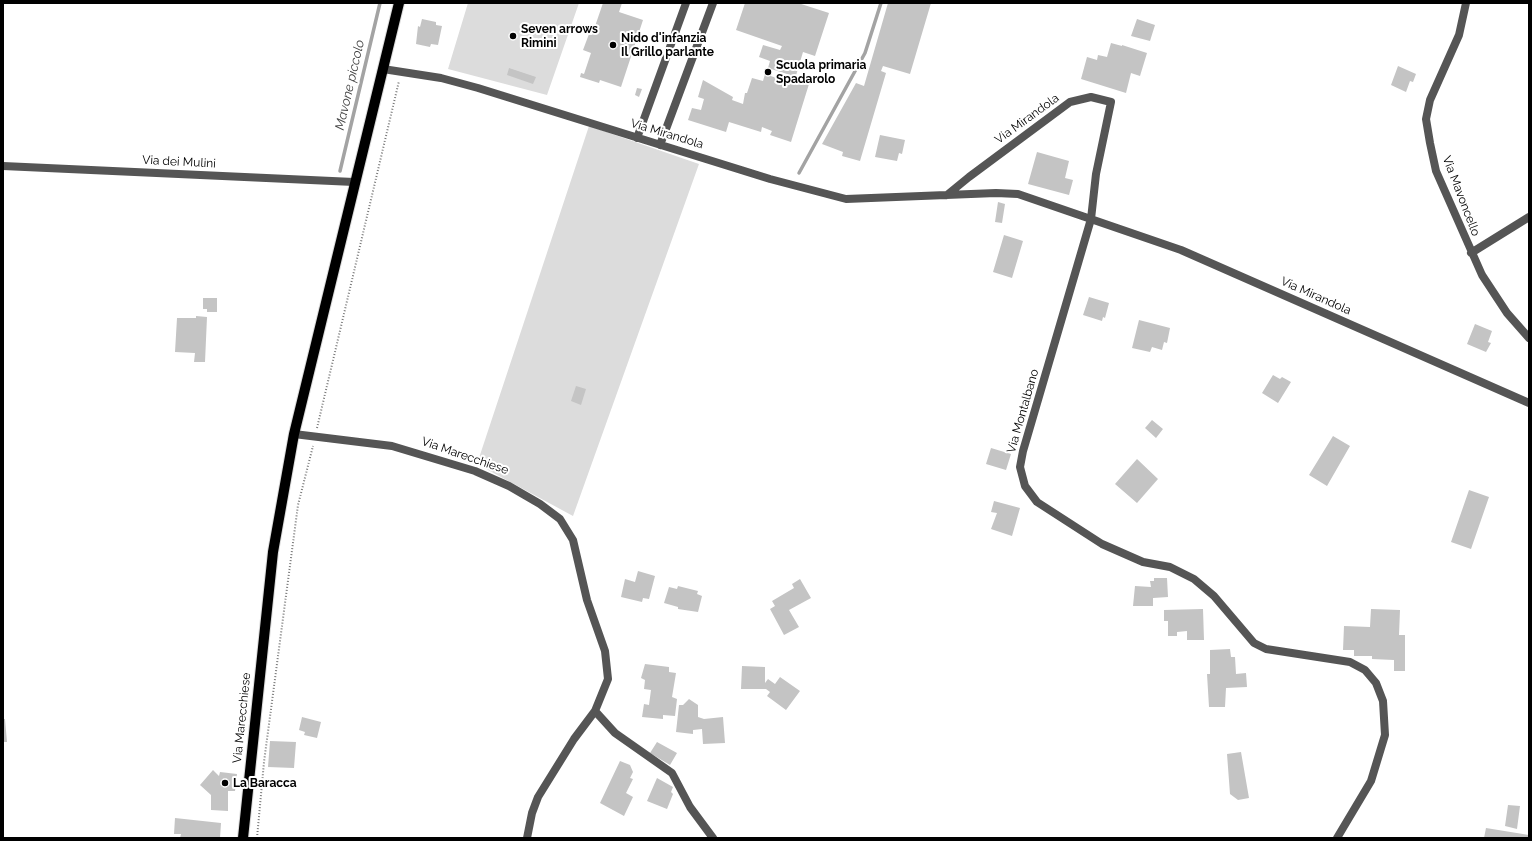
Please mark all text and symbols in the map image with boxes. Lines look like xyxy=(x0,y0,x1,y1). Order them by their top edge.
place label: Seven arrows Rimini xyxy=(521,22,598,50)
marker: Seven arrows Rimini xyxy=(508,31,518,41)
place label: Nido d'infanzia Il Grillo parlante xyxy=(621,31,714,59)
water label: Mavone piccolo xyxy=(332,38,368,132)
marker: Nido d'infanzia Il Grillo parlante xyxy=(608,40,618,50)
place label: Scuola primaria Spadarolo xyxy=(776,58,866,86)
marker: Scuola primaria Spadarolo xyxy=(763,67,773,77)
street label: Via Mirandola xyxy=(992,91,1062,147)
street label: Via Mirandola xyxy=(629,116,705,152)
street label: Via dei Mulini xyxy=(142,153,216,171)
street label: Via Mavoncello xyxy=(1439,154,1483,238)
street label: Via Mirandola xyxy=(1279,274,1353,318)
street label: Via Montalbano xyxy=(1004,367,1042,455)
street label: Via Marecchiese xyxy=(420,434,510,478)
street label: Via Marecchiese xyxy=(230,672,254,764)
place label: La Baracca xyxy=(233,776,297,790)
marker: La Baracca xyxy=(220,778,230,788)

